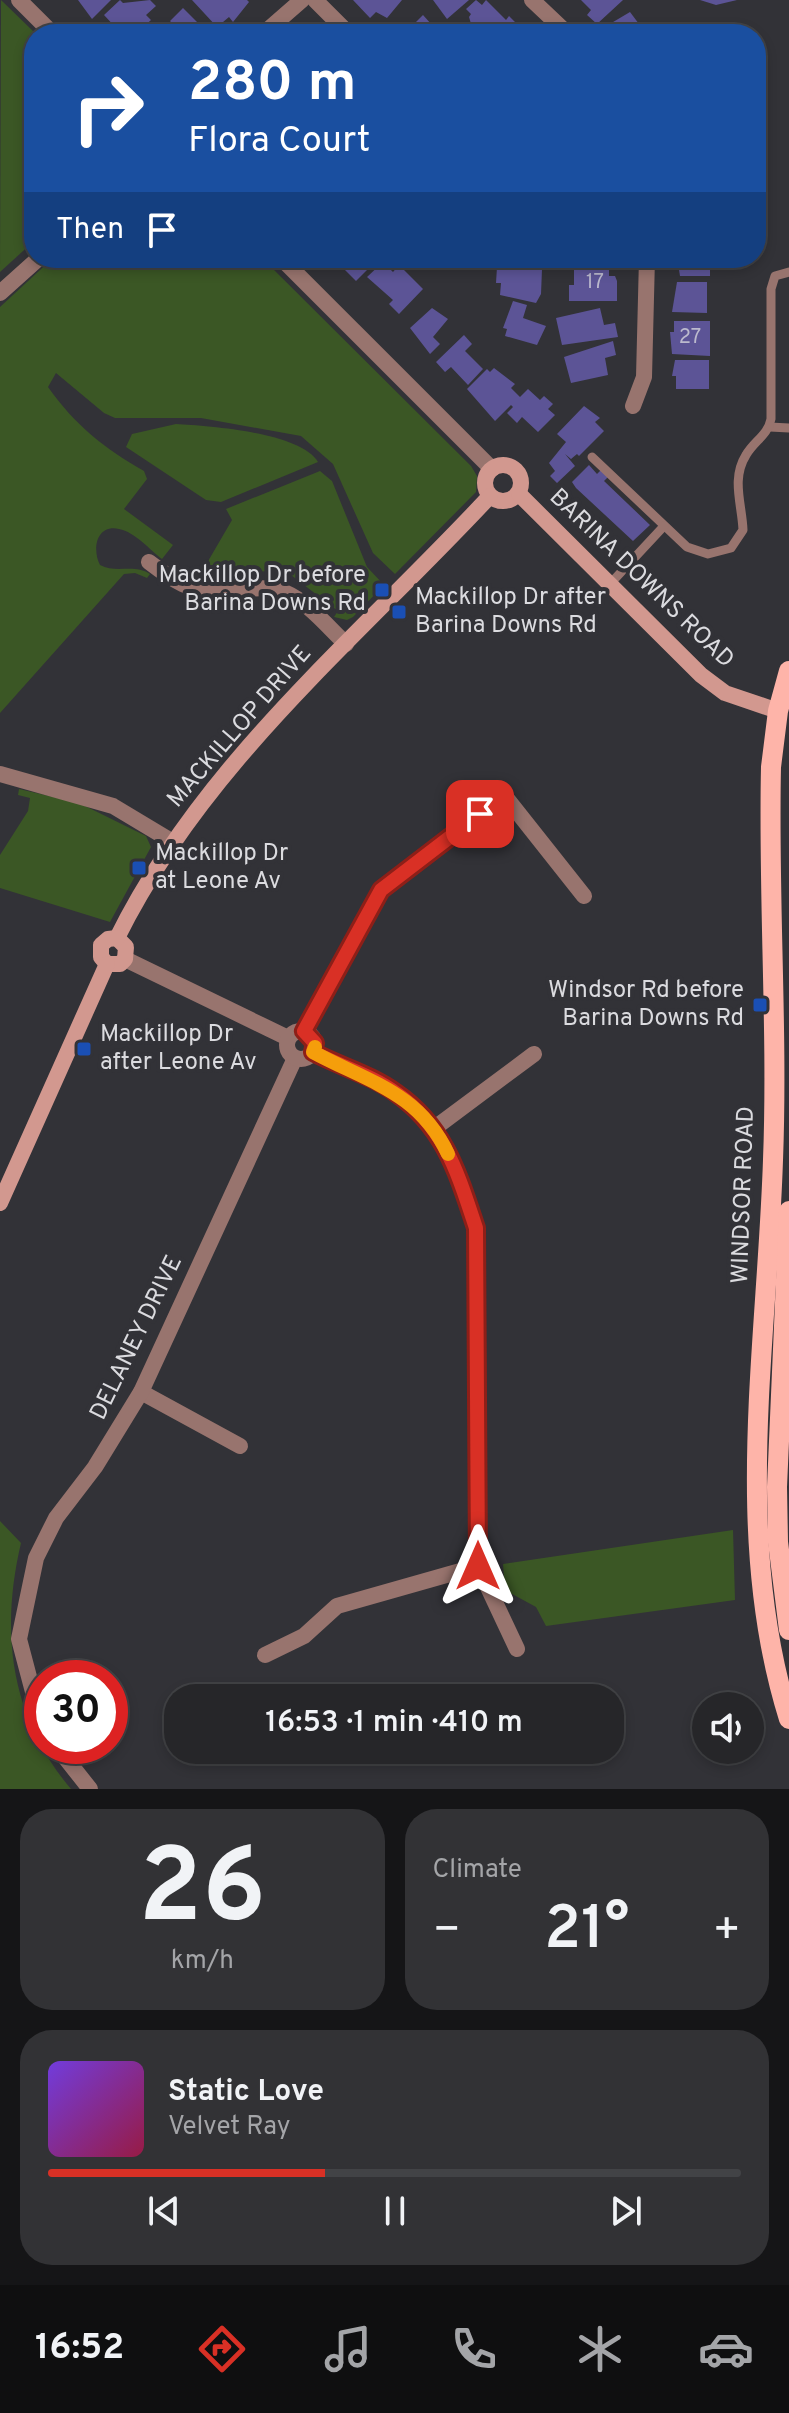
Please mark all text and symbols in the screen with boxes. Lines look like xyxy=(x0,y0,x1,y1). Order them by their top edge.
text: 280 m xyxy=(188,50,356,120)
icon: right xyxy=(56,56,160,160)
text: Flora Court xyxy=(188,119,370,165)
icon: arrive xyxy=(140,208,184,252)
text: Then xyxy=(56,212,124,249)
house number: 17 xyxy=(586,270,604,296)
house number: 27 xyxy=(679,325,701,351)
street label: BARINA DOWNS ROAD xyxy=(542,483,740,675)
place label: Mackillop Dr before Barina Downs Rd xyxy=(158,561,366,619)
marker: Mackillop Dr before Barina Downs Rd xyxy=(373,581,391,599)
place label: Mackillop Dr after Barina Downs Rd xyxy=(415,583,606,641)
marker: Mackillop Dr after Barina Downs Rd xyxy=(390,603,408,621)
street label: MACKILLOP DRIVE xyxy=(161,640,319,814)
pin xyxy=(446,780,514,848)
icon: arrive xyxy=(458,792,502,836)
place label: Mackillop Dr at Leone Av xyxy=(155,839,288,897)
marker: Mackillop Dr at Leone Av xyxy=(130,859,148,877)
place label: Windsor Rd before Barina Downs Rd xyxy=(548,976,744,1034)
marker: Windsor Rd before Barina Downs Rd xyxy=(751,996,769,1014)
place label: Mackillop Dr after Leone Av xyxy=(100,1020,257,1078)
marker: Mackillop Dr after Leone Av xyxy=(75,1040,93,1058)
street label: WINDSOR ROAD xyxy=(726,1106,762,1284)
street label: DELANEY DRIVE xyxy=(84,1251,190,1425)
position arrow xyxy=(436,1524,520,1608)
speed limit sign: 30 xyxy=(24,1660,128,1764)
map controls xyxy=(692,1692,764,1764)
button: sound xyxy=(692,1692,764,1764)
text: 16:53 · 1 min · 410 m xyxy=(265,1705,523,1742)
text: 26 xyxy=(138,1827,266,1959)
text: Climate xyxy=(433,1854,522,1887)
text: 21° xyxy=(544,1894,629,1970)
text: − xyxy=(433,1904,461,1960)
text: + xyxy=(713,1904,741,1960)
text: km/h xyxy=(171,1945,234,1978)
text: Static Love xyxy=(168,2074,324,2111)
text: Velvet Ray xyxy=(168,2111,291,2144)
icon: previous xyxy=(142,2189,186,2233)
icon: pause xyxy=(373,2189,417,2233)
icon: next xyxy=(604,2189,648,2233)
icon: directions xyxy=(194,2321,250,2377)
icon: music xyxy=(320,2321,376,2377)
icon: phone xyxy=(446,2321,502,2377)
icon: climate xyxy=(572,2321,628,2377)
icon: car xyxy=(698,2321,754,2377)
text: 16:52 xyxy=(35,2326,124,2372)

